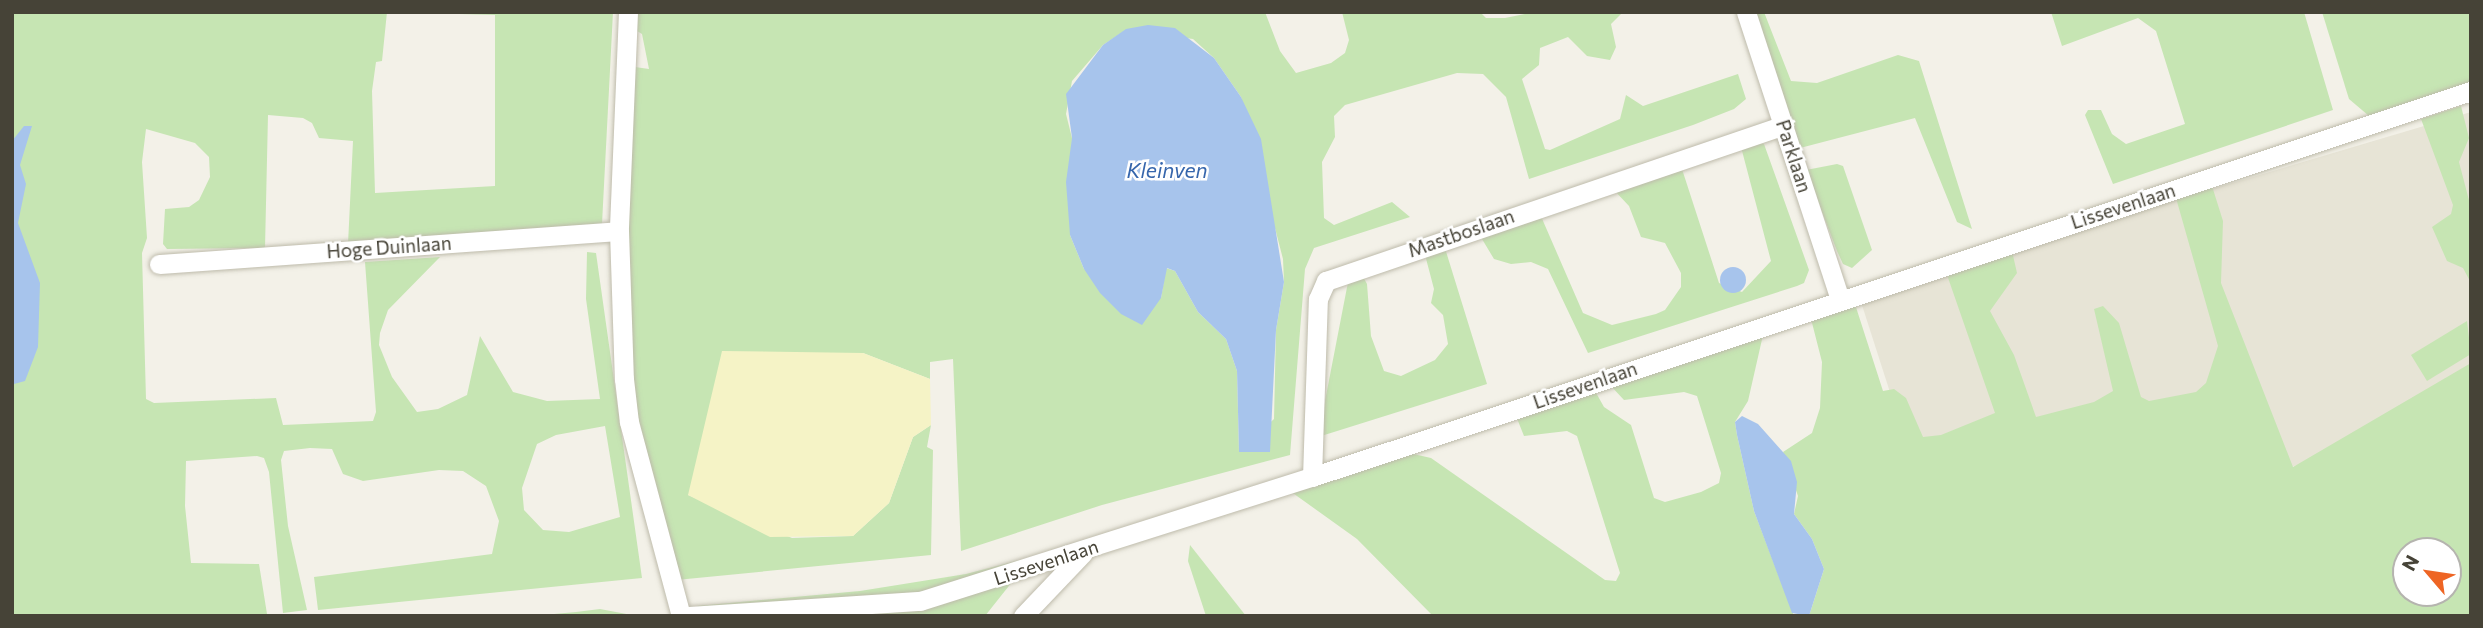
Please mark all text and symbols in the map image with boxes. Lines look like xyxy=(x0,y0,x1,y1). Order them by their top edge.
street label: Parklaan xyxy=(1772,117,1816,195)
water label: Kleinven xyxy=(1126,157,1208,183)
street label: Lissevenlaan xyxy=(2068,178,2178,234)
street label: Mastboslaan xyxy=(1405,204,1517,262)
street label: Hoge Duinlaan xyxy=(326,231,452,263)
street label: Lissevenlaan xyxy=(1530,357,1640,413)
street label: Lissevenlaan xyxy=(991,534,1101,590)
north arrow xyxy=(2392,537,2462,607)
text: N xyxy=(2396,551,2423,574)

